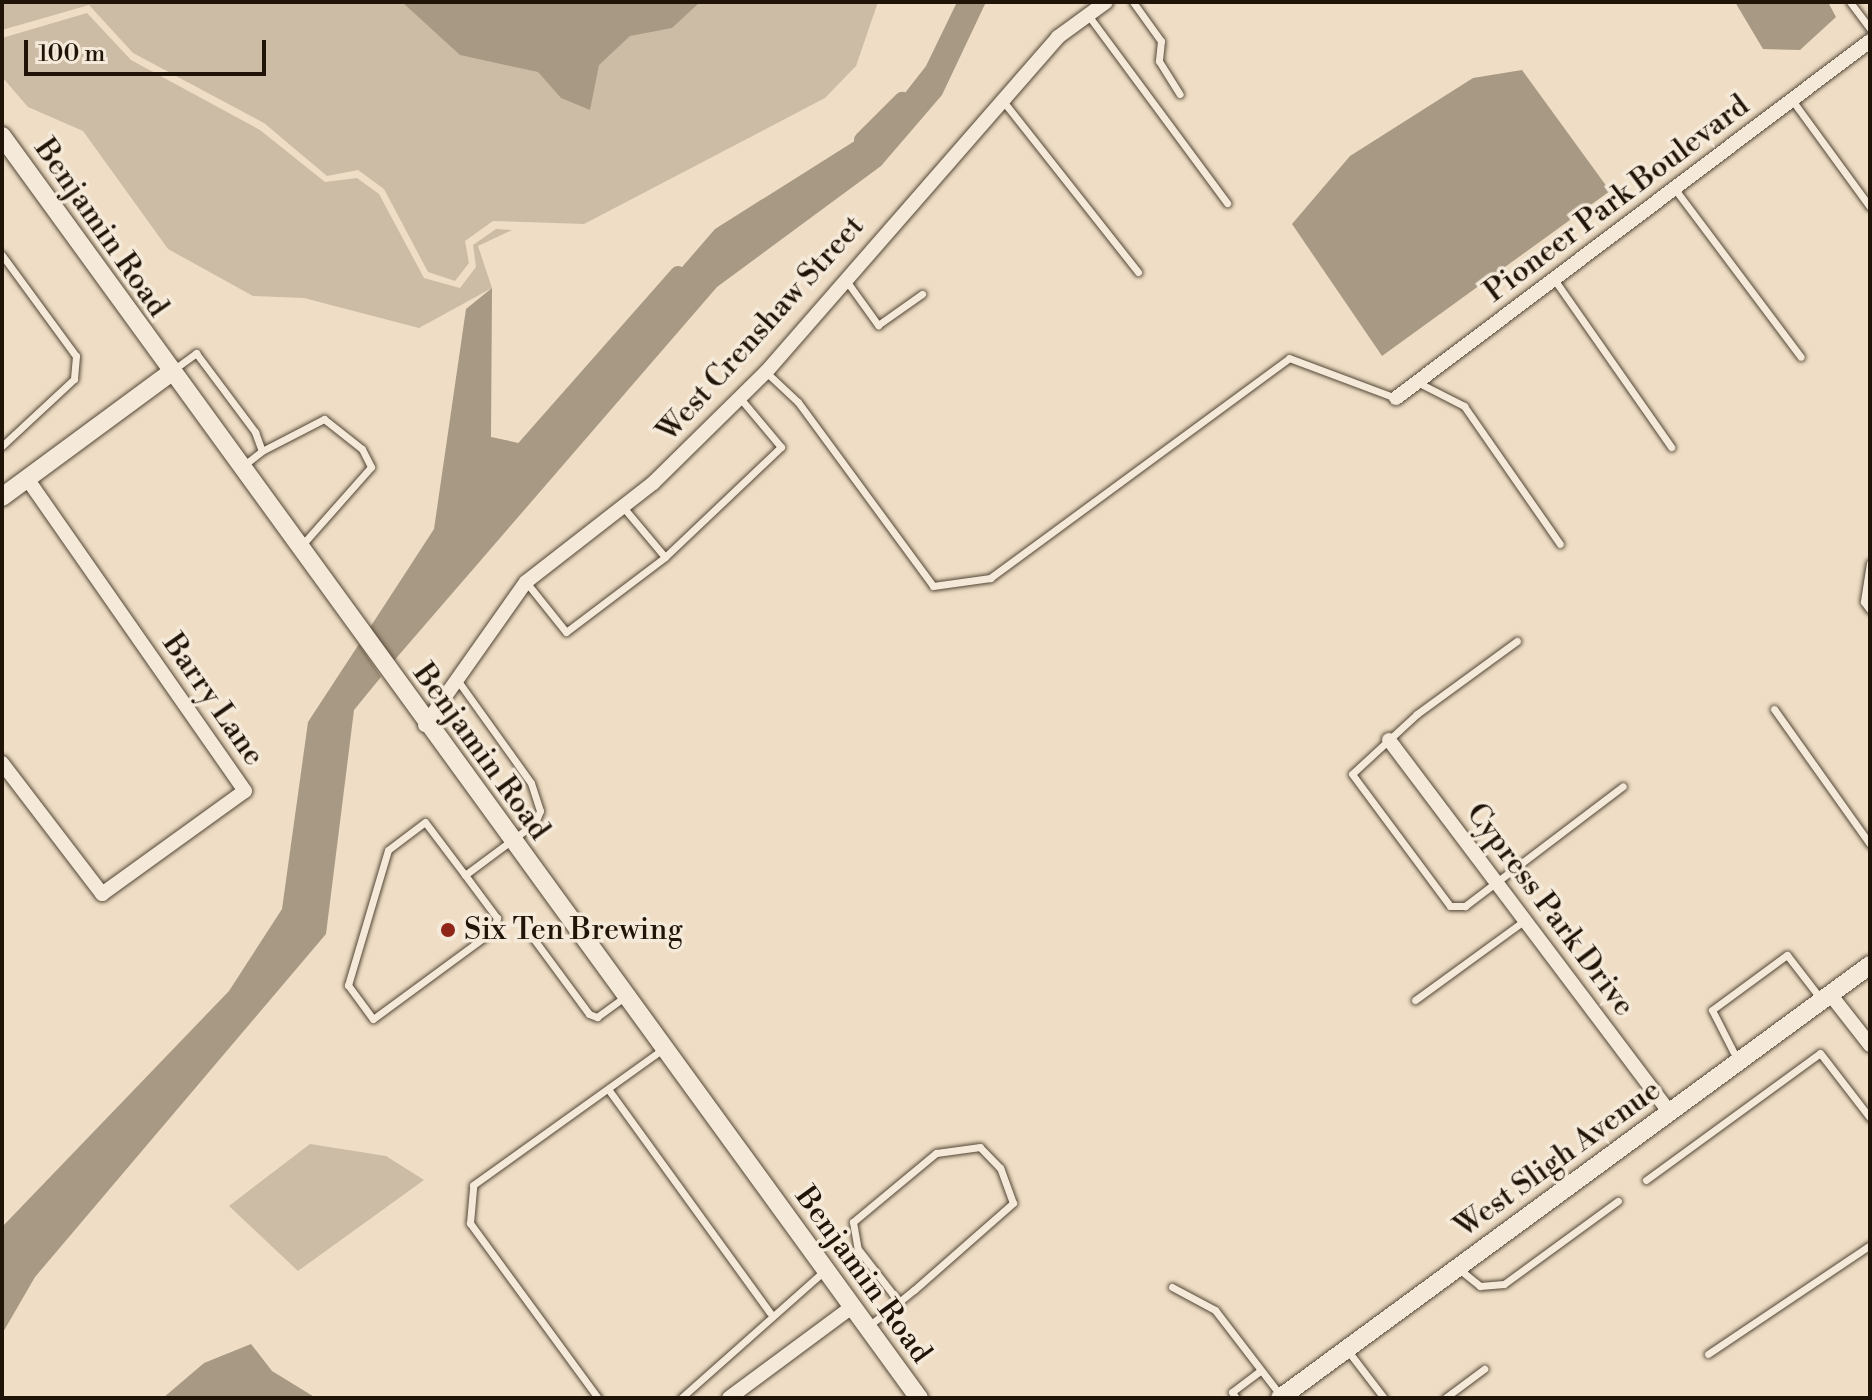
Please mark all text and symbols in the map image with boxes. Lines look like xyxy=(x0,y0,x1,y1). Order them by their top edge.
scale bar xyxy=(28,24,270,74)
text: 100 m xyxy=(38,39,105,69)
street label: Pioneer Park Boulevard xyxy=(1478,88,1756,310)
street label: Benjamin Road xyxy=(26,132,176,324)
street label: West Crenshaw Street xyxy=(650,209,872,449)
street label: Barry Lane xyxy=(154,627,272,773)
street label: Benjamin Road xyxy=(405,657,557,847)
street label: Cypress Park Drive xyxy=(1458,796,1642,1024)
place label: Six Ten Brewing xyxy=(464,912,683,948)
marker: Six Ten Brewing xyxy=(439,921,457,939)
street label: West Sligh Avenue xyxy=(1448,1072,1668,1246)
street label: Benjamin Road xyxy=(787,1180,939,1370)

